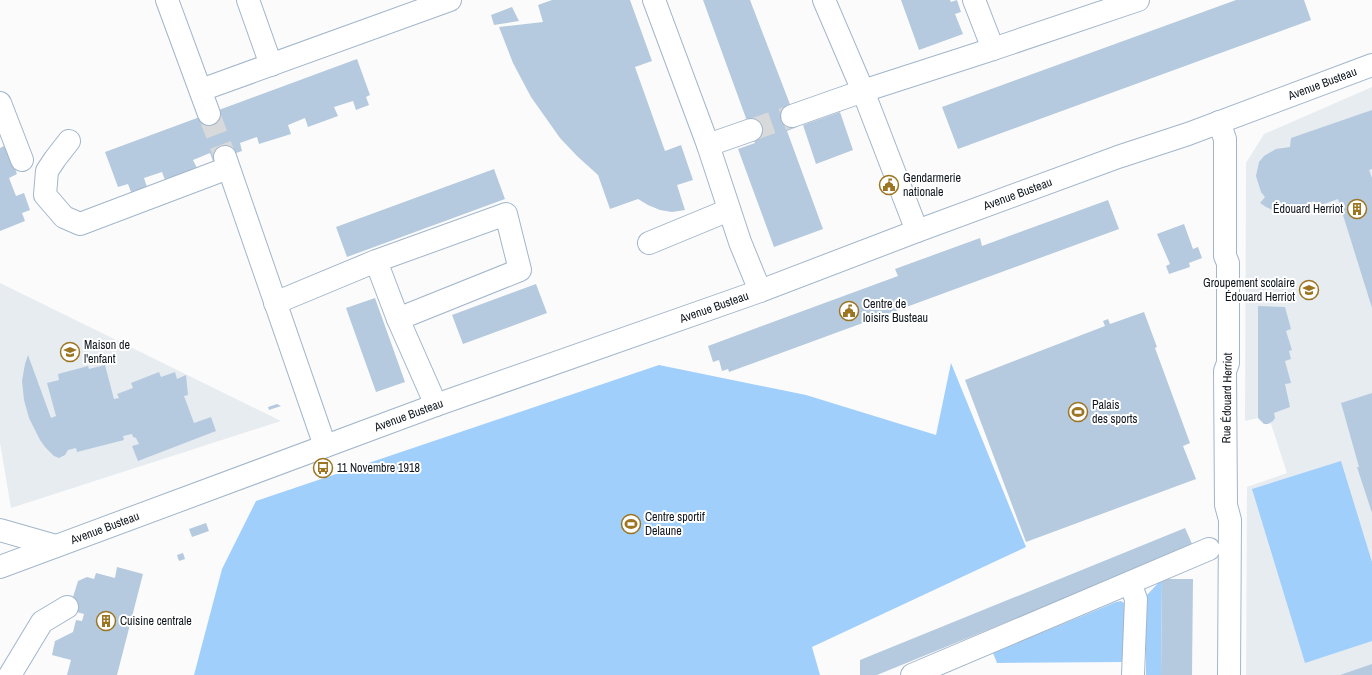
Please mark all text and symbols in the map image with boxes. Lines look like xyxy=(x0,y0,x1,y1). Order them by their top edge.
street label: Avenue Busteau xyxy=(1285,63,1359,104)
place label: Gendarmerie nationale xyxy=(903,170,961,200)
public building icon: Gendarmerie nationale xyxy=(878,174,900,196)
street label: Avenue Busteau xyxy=(980,174,1054,214)
building icon: Édouard Herriot xyxy=(1346,198,1368,220)
place label: Édouard Herriot xyxy=(1273,201,1343,217)
place label: Groupement scolaire Édouard Herriot xyxy=(1203,275,1295,305)
school or university icon: Groupement scolaire Édouard Herriot xyxy=(1298,279,1320,301)
street label: Avenue Busteau xyxy=(677,288,751,327)
place label: Centre de loisirs Busteau xyxy=(863,296,928,326)
public building icon: Centre de loisirs Busteau xyxy=(838,300,860,322)
place label: Maison de l'enfant xyxy=(84,337,130,367)
school or university icon: Maison de l'enfant xyxy=(59,341,81,363)
street label: Rue Édouard Herriot xyxy=(1218,352,1236,444)
street label: Avenue Busteau xyxy=(371,395,445,436)
place label: Palais des sports xyxy=(1092,397,1137,427)
sports icon: Palais des sports xyxy=(1067,401,1089,423)
bus stop icon: 11 Novembre 1918 xyxy=(312,457,334,479)
place label: 11 Novembre 1918 xyxy=(337,460,420,476)
street label: Avenue Busteau xyxy=(67,508,142,548)
place label: Centre sportif Delaune xyxy=(645,509,705,539)
sports icon: Centre sportif Delaune xyxy=(620,513,642,535)
building icon: Cuisine centrale xyxy=(95,610,117,632)
place label: Cuisine centrale xyxy=(120,613,192,629)

